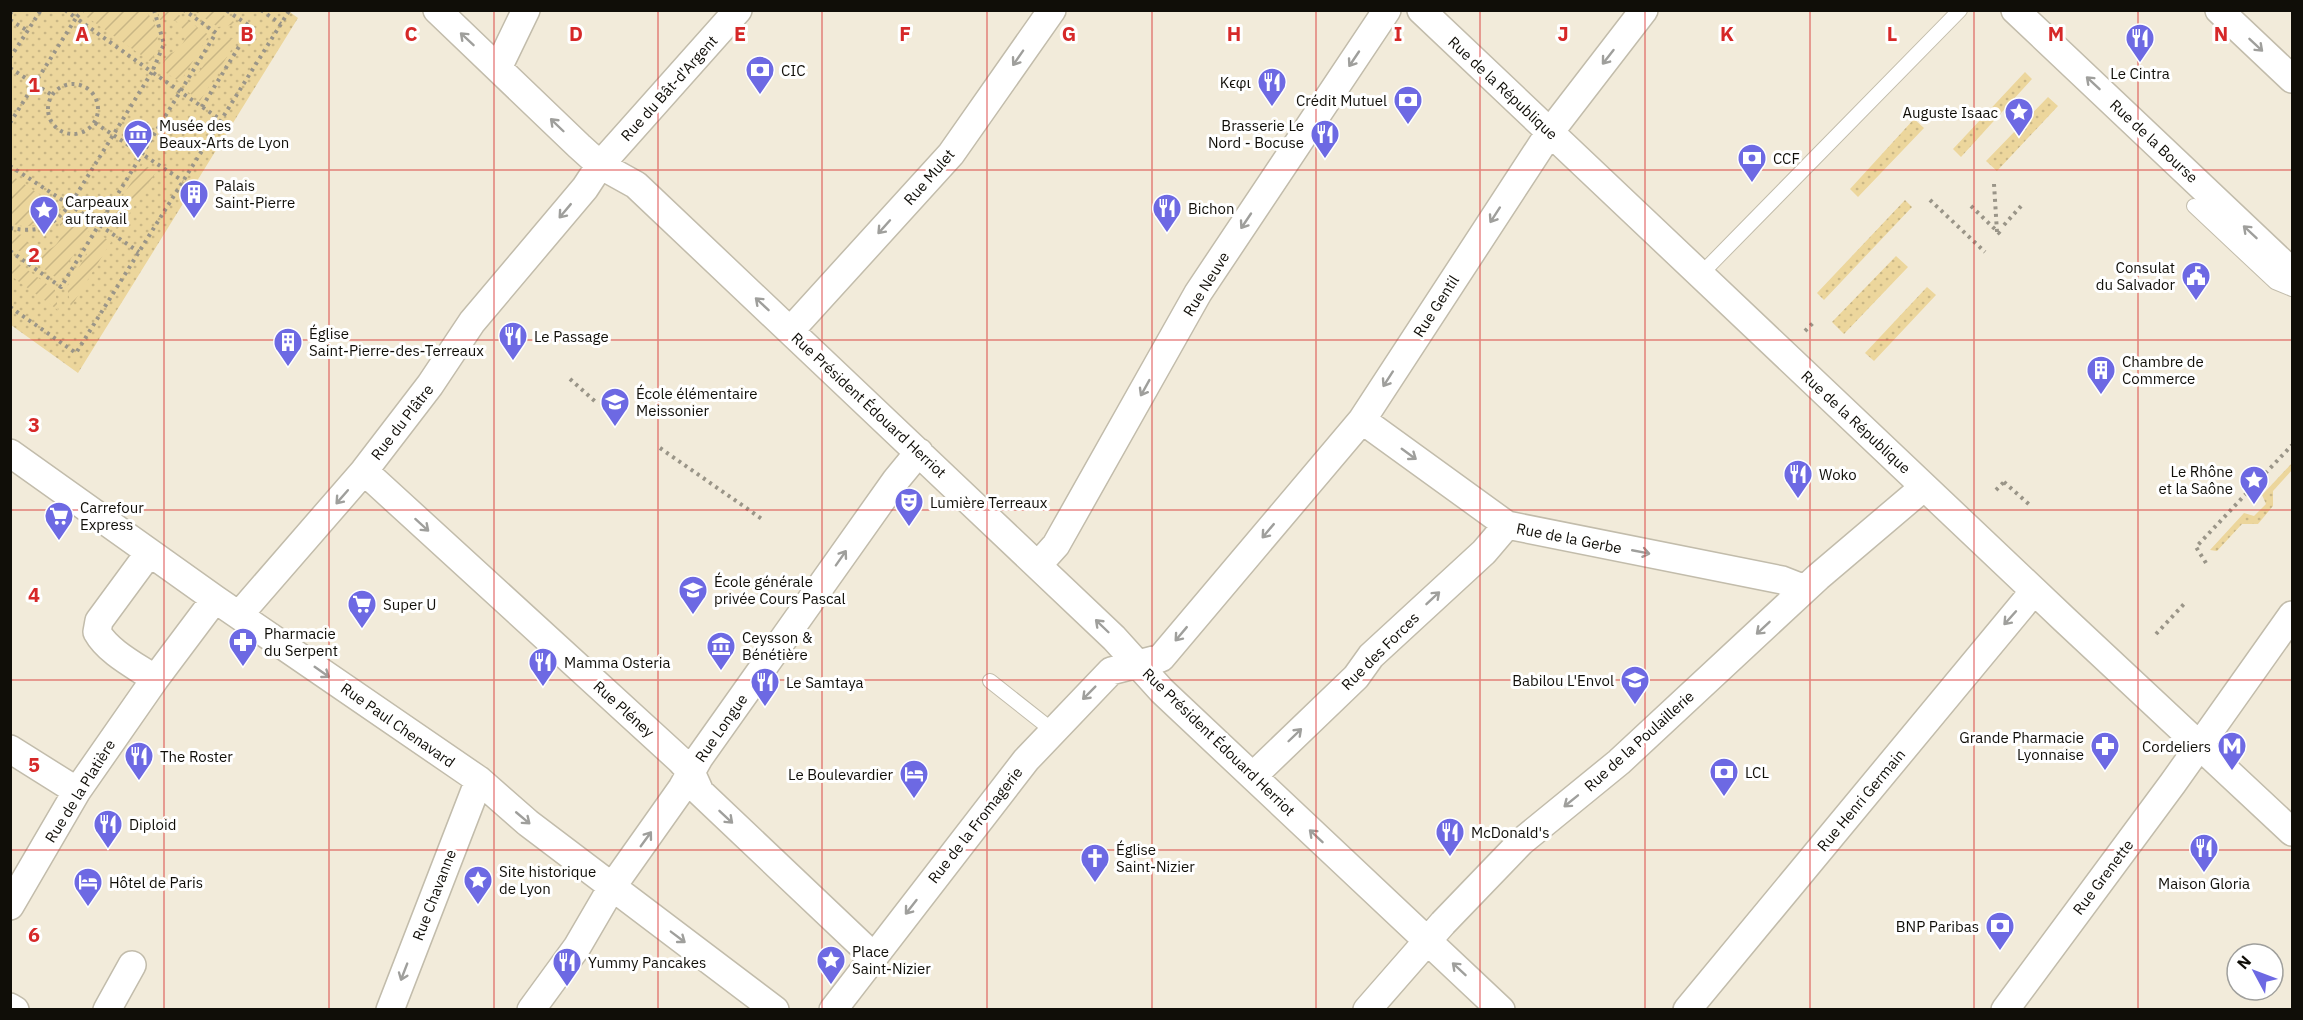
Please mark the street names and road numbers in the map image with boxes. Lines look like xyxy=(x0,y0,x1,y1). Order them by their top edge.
street label: Rue du Bât-d'Argent xyxy=(617,31,721,145)
street label: Rue de la République xyxy=(1444,32,1562,144)
street label: Rue de la Bourse xyxy=(2106,95,2202,187)
street label: Rue Mulet xyxy=(899,145,959,209)
street label: Rue Neuve xyxy=(1179,248,1233,320)
street label: Rue Gentil xyxy=(1409,271,1463,341)
street label: Rue Président Édouard Herriot xyxy=(788,328,950,482)
street label: Rue de la République xyxy=(1797,366,1915,478)
street label: Rue du Plâtre xyxy=(367,380,437,464)
street label: Rue de la Gerbe xyxy=(1515,518,1623,558)
street label: Rue des Forces xyxy=(1337,608,1423,694)
street label: Rue Président Édouard Herriot xyxy=(1139,664,1299,820)
street label: Rue Pléney xyxy=(590,677,659,742)
street label: Rue Paul Chenavard xyxy=(337,679,459,771)
street label: Rue de la Poulaillerie xyxy=(1580,687,1698,795)
street label: Rue Longue xyxy=(691,690,751,766)
street label: Rue de la Platière xyxy=(41,736,119,846)
street label: Rue Henri Germain xyxy=(1813,745,1909,855)
street label: Rue de la Fromagerie xyxy=(924,763,1026,887)
street label: Rue Grenette xyxy=(2069,836,2137,918)
street label: Rue Chavanne xyxy=(408,847,460,943)

